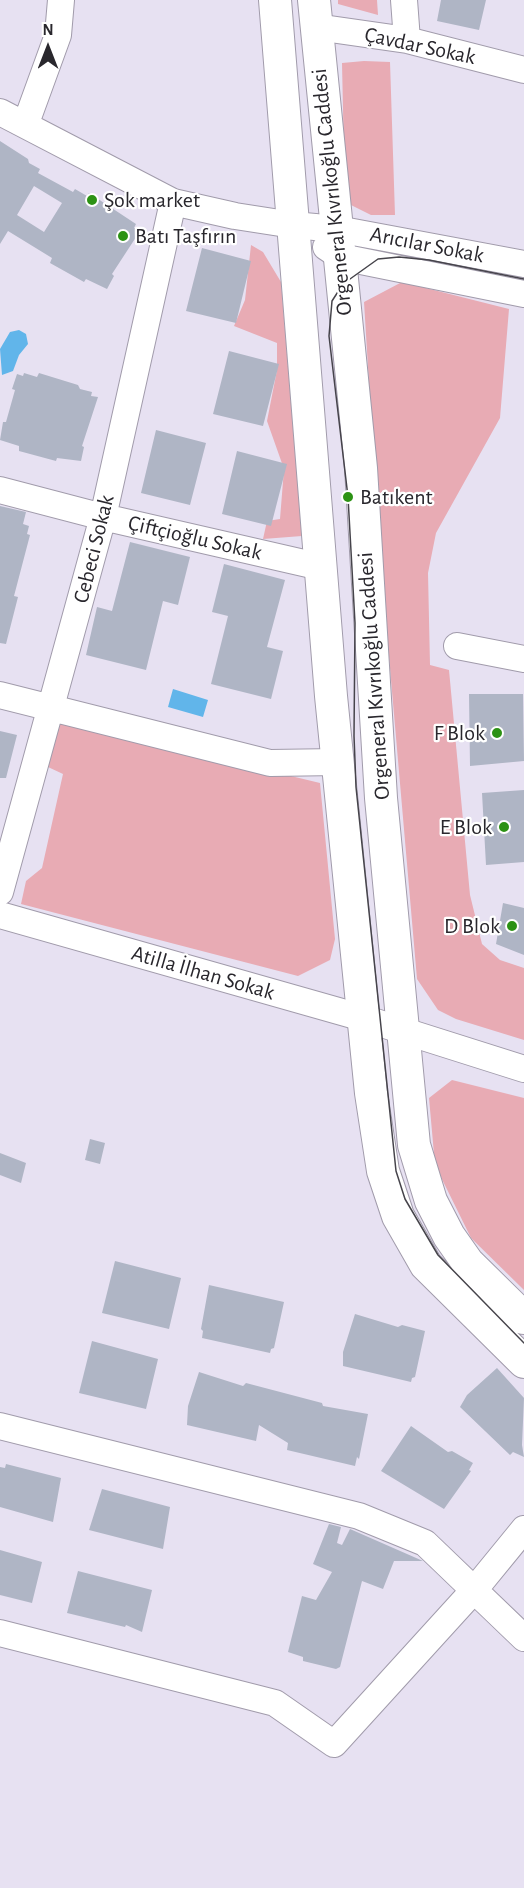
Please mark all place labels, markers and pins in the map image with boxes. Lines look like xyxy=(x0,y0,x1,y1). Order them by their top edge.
place label: Şok market xyxy=(104,187,200,213)
marker: Şok market xyxy=(85,193,99,207)
place label: Batı Taşfırın xyxy=(135,223,236,249)
marker: Batı Taşfırın xyxy=(116,229,130,243)
place label: Batıkent xyxy=(360,484,433,510)
marker: Batıkent xyxy=(341,490,355,504)
place label: F Blok xyxy=(434,720,485,746)
marker: F Blok xyxy=(490,726,504,740)
place label: E Blok xyxy=(440,814,492,840)
marker: E Blok xyxy=(497,820,511,834)
place label: D Blok xyxy=(444,913,500,939)
marker: D Blok xyxy=(505,919,519,933)

